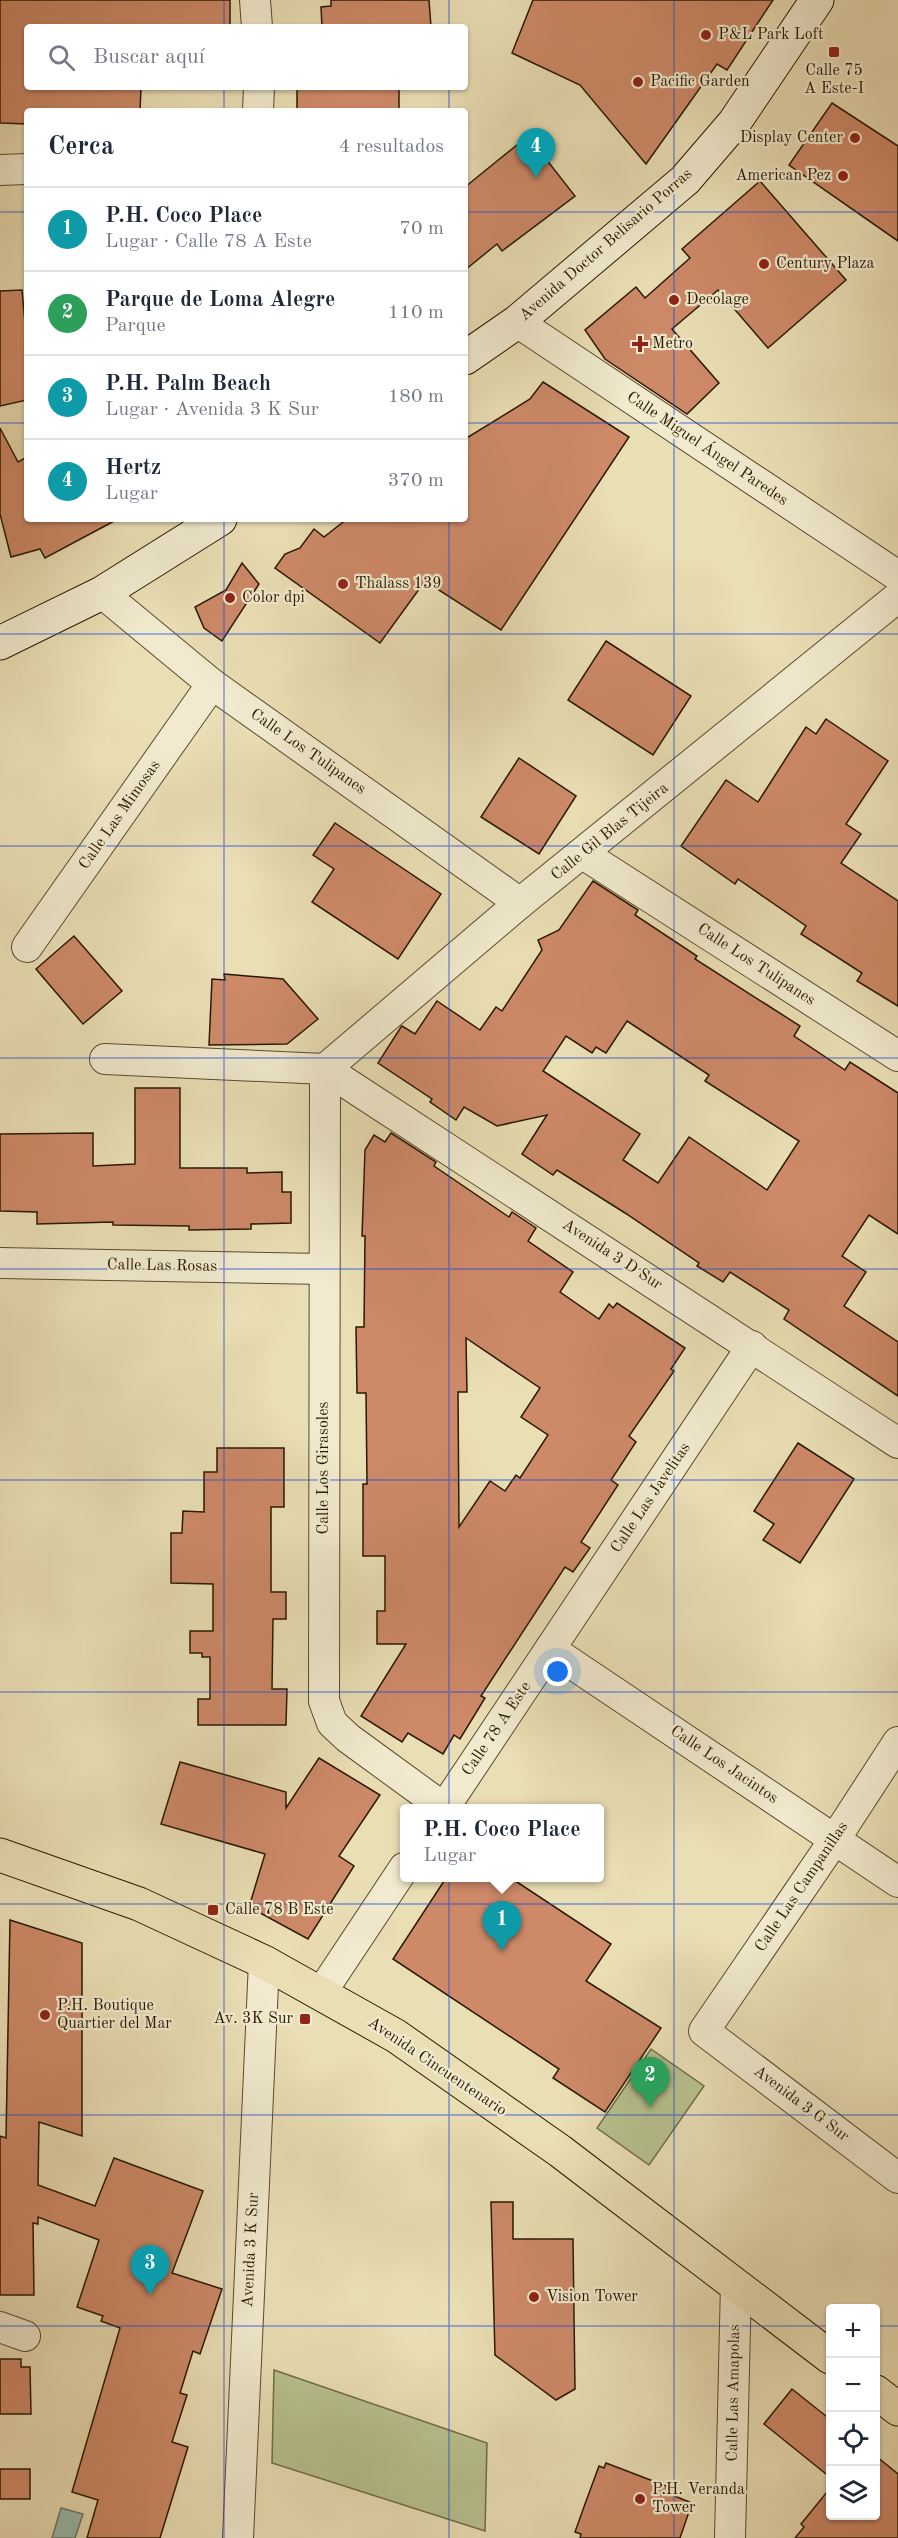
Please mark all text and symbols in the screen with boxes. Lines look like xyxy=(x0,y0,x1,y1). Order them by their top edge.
search box xyxy=(24,24,468,90)
place label: P&L Park Loft xyxy=(718,27,824,43)
marker: P&L Park Loft xyxy=(699,28,713,42)
icon: search xyxy=(45,41,78,74)
marker: Calle 75 A Este-I xyxy=(827,45,841,59)
text: Buscar aquí xyxy=(93,46,205,68)
place label: Calle 75 A Este-I xyxy=(804,63,864,97)
place label: Pacific Garden xyxy=(650,74,750,90)
marker: Pacific Garden xyxy=(631,75,645,89)
pin: 4 xyxy=(516,128,556,178)
place label: Display Center xyxy=(740,130,843,146)
marker: Display Center xyxy=(848,131,862,145)
text: Cerca xyxy=(48,134,114,160)
text: 4 resultados xyxy=(339,137,444,157)
street label: Avenida Doctor Belisario Porras xyxy=(517,166,695,324)
place label: American Pez xyxy=(735,168,831,184)
marker: American Pez xyxy=(836,169,850,183)
text: P.H. Coco Place xyxy=(105,205,262,227)
text: 1 xyxy=(62,219,73,239)
text: 70 m xyxy=(399,219,444,239)
text: Lugar · Calle 78 A Este xyxy=(105,232,312,252)
place label: Century Plaza xyxy=(776,256,875,272)
marker: Century Plaza xyxy=(757,257,771,271)
text: Parque de Loma Alegre xyxy=(105,289,335,311)
place label: Decolage xyxy=(686,292,749,308)
marker: Decolage xyxy=(667,293,681,307)
text: 2 xyxy=(62,303,73,323)
text: 110 m xyxy=(388,303,444,323)
text: Parque xyxy=(105,316,166,336)
place label: Metro xyxy=(652,336,693,352)
marker: Metro xyxy=(633,337,647,351)
text: P.H. Palm Beach xyxy=(105,373,271,395)
street label: Calle Miguel Ángel Paredes xyxy=(624,386,793,509)
text: 3 xyxy=(62,387,73,407)
text: 180 m xyxy=(388,387,444,407)
text: Lugar · Avenida 3 K Sur xyxy=(105,400,319,420)
text: Hertz xyxy=(105,457,161,479)
text: 4 xyxy=(62,471,73,491)
text: 370 m xyxy=(388,471,444,491)
text: Lugar xyxy=(105,484,158,504)
place label: Thalass 139 xyxy=(355,576,441,592)
marker: Thalass 139 xyxy=(336,577,350,591)
place label: Color dpi xyxy=(242,590,305,606)
marker: Color dpi xyxy=(223,591,237,605)
street label: Calle Los Tulipanes xyxy=(247,706,369,798)
street label: Calle Las Mimosas xyxy=(76,757,164,873)
street label: Calle Gil Blas Tijeira xyxy=(548,780,672,884)
street label: Calle Los Tulipanes xyxy=(694,921,818,1009)
street label: Avenida 3 D Sur xyxy=(559,1217,665,1293)
street label: Calle Las Rosas xyxy=(107,1257,217,1275)
street label: Calle Los Girasoles xyxy=(316,1401,332,1535)
street label: Calle Las Javelitas xyxy=(608,1440,694,1556)
your location xyxy=(543,1657,572,1686)
street label: Calle 78 A Este xyxy=(460,1679,534,1779)
street label: Calle Los Jacintos xyxy=(667,1723,781,1807)
popup xyxy=(400,1804,604,1882)
text: P.H. Coco Place xyxy=(423,1819,581,1841)
street label: Calle Las Campanillas xyxy=(753,1819,851,1955)
text: Lugar xyxy=(423,1846,476,1866)
place label: Calle 78 B Este xyxy=(225,1902,334,1918)
pin: 1 xyxy=(482,1902,522,1951)
marker: Calle 78 B Este xyxy=(206,1903,220,1917)
place label: P.H. Boutique Quartier del Mar xyxy=(57,1998,172,2032)
marker: P.H. Boutique Quartier del Mar xyxy=(38,2008,52,2022)
place label: Av. 3K Sur xyxy=(213,2011,293,2027)
marker: Av. 3K Sur xyxy=(298,2012,312,2026)
street label: Avenida Cincuentenario xyxy=(365,2015,509,2119)
pin: 2 xyxy=(630,2058,670,2107)
street label: Avenida 3 G Sur xyxy=(750,2063,852,2145)
street label: Avenida 3 K Sur xyxy=(240,2192,262,2308)
pin: 3 xyxy=(130,2246,170,2295)
place label: Vision Tower xyxy=(546,2289,638,2305)
marker: Vision Tower xyxy=(527,2290,541,2304)
map controls xyxy=(826,2304,880,2520)
button: + xyxy=(826,2304,880,2358)
street label: Calle Las Amapolas xyxy=(725,2324,743,2462)
button: − xyxy=(826,2358,880,2412)
button: locate xyxy=(826,2412,880,2466)
button: layers xyxy=(826,2466,880,2520)
place label: P.H. Veranda Tower xyxy=(652,2482,745,2516)
marker: P.H. Veranda Tower xyxy=(633,2492,647,2506)

